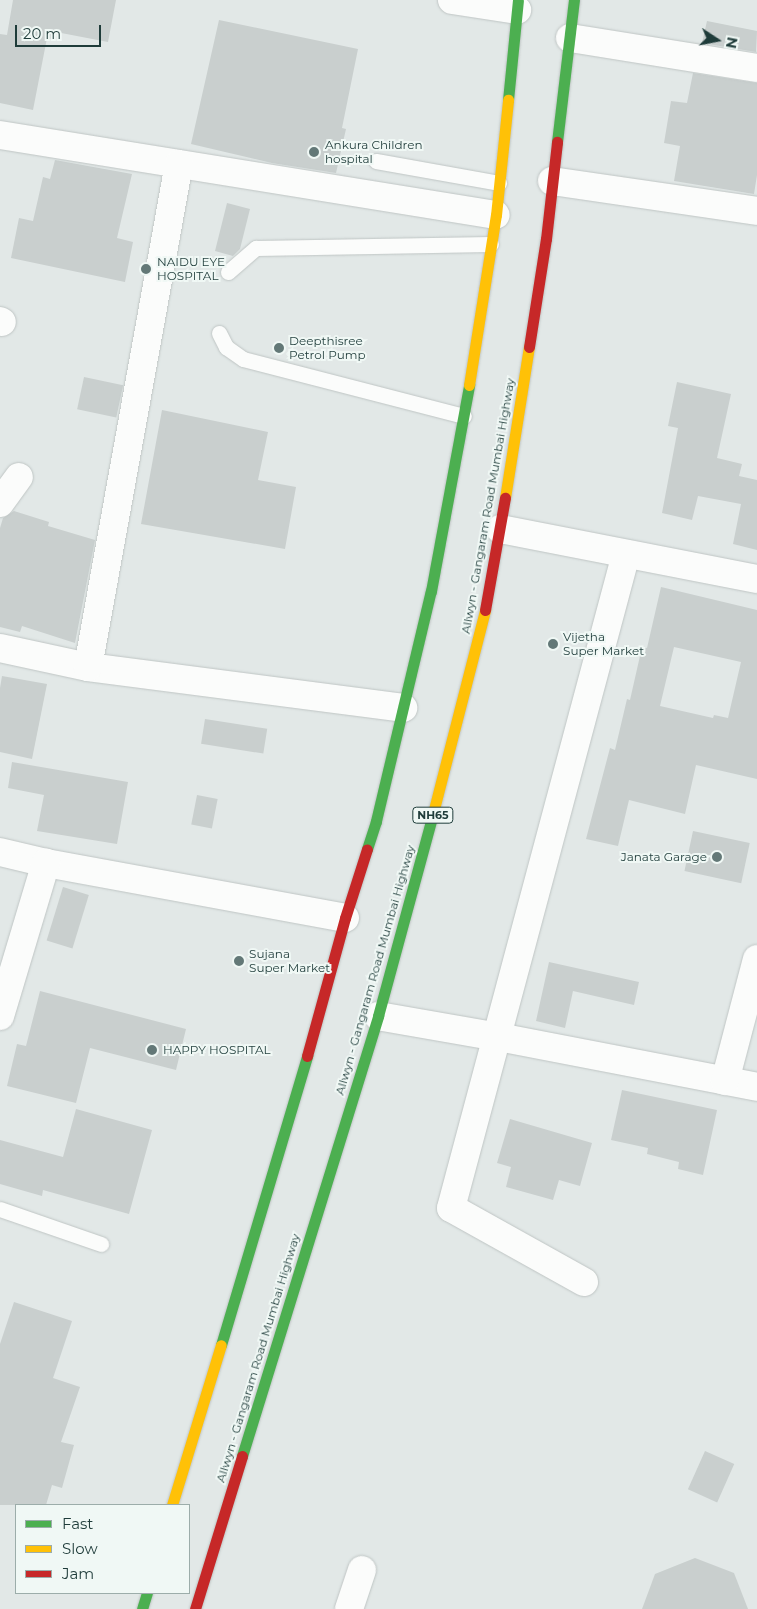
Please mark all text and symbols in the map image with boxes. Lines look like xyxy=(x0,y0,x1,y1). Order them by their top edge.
scale bar xyxy=(18,15,104,47)
north arrow xyxy=(692,15,742,65)
text: 20 m xyxy=(23,24,61,43)
text: N xyxy=(722,36,742,50)
place label: Ankura Children hospital xyxy=(325,138,423,166)
marker: Ankura Children hospital xyxy=(307,145,321,159)
place label: NAIDU EYE HOSPITAL xyxy=(157,255,225,283)
marker: NAIDU EYE HOSPITAL xyxy=(139,262,153,276)
place label: Deepthisree Petrol Pump xyxy=(289,334,366,362)
marker: Deepthisree Petrol Pump xyxy=(273,342,285,354)
street label: Allwyn - Gangaram Road Mumbai Highway xyxy=(458,377,518,635)
place label: Vijetha Super Market xyxy=(563,630,644,658)
marker: Vijetha Super Market xyxy=(547,638,559,650)
road number: NH65 xyxy=(412,806,454,824)
street label: Allwyn - Gangaram Road Mumbai Highway xyxy=(332,843,418,1097)
place label: Janata Garage xyxy=(621,850,707,864)
marker: Janata Garage xyxy=(711,851,723,863)
place label: Sujana Super Market xyxy=(249,947,330,975)
marker: Sujana Super Market xyxy=(233,955,245,967)
marker: HAPPY HOSPITAL xyxy=(145,1043,159,1057)
place label: HAPPY HOSPITAL xyxy=(163,1043,271,1057)
street label: Allwyn - Gangaram Road Mumbai Highway xyxy=(213,1232,303,1484)
legend xyxy=(15,1504,190,1594)
text: Fast xyxy=(62,1514,93,1533)
text: Slow xyxy=(62,1539,98,1558)
text: Jam xyxy=(62,1564,94,1583)

